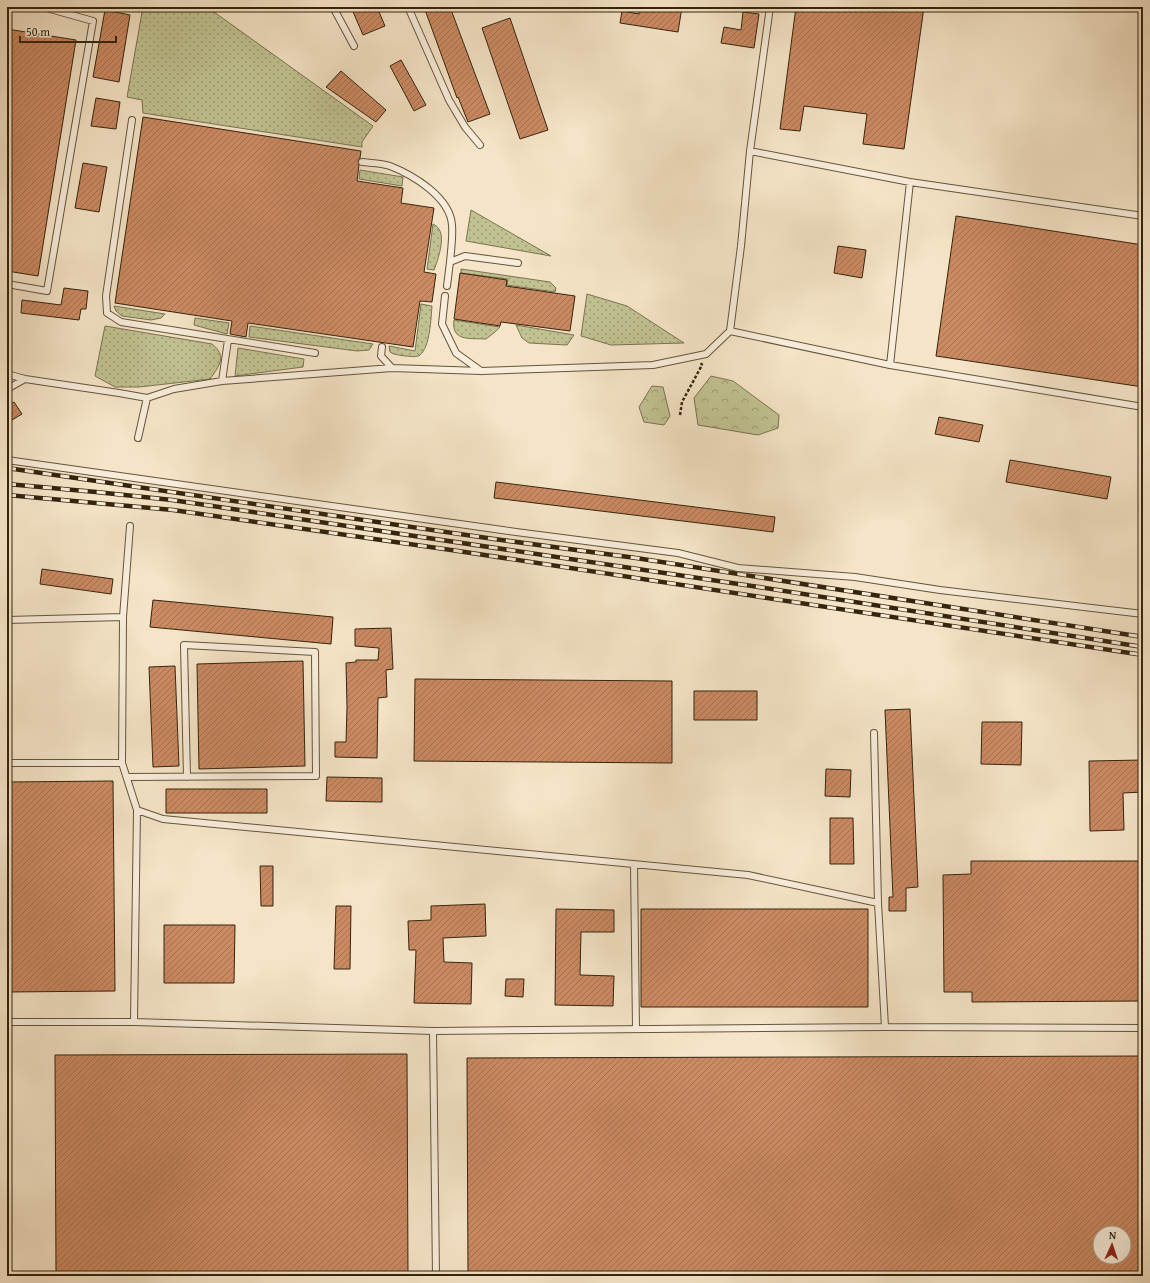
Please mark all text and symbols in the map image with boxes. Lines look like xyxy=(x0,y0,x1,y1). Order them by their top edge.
scale bar xyxy=(20,18,116,44)
text: 50 m xyxy=(26,23,50,40)
north arrow xyxy=(1092,1225,1132,1265)
text: N xyxy=(1108,1227,1117,1243)

